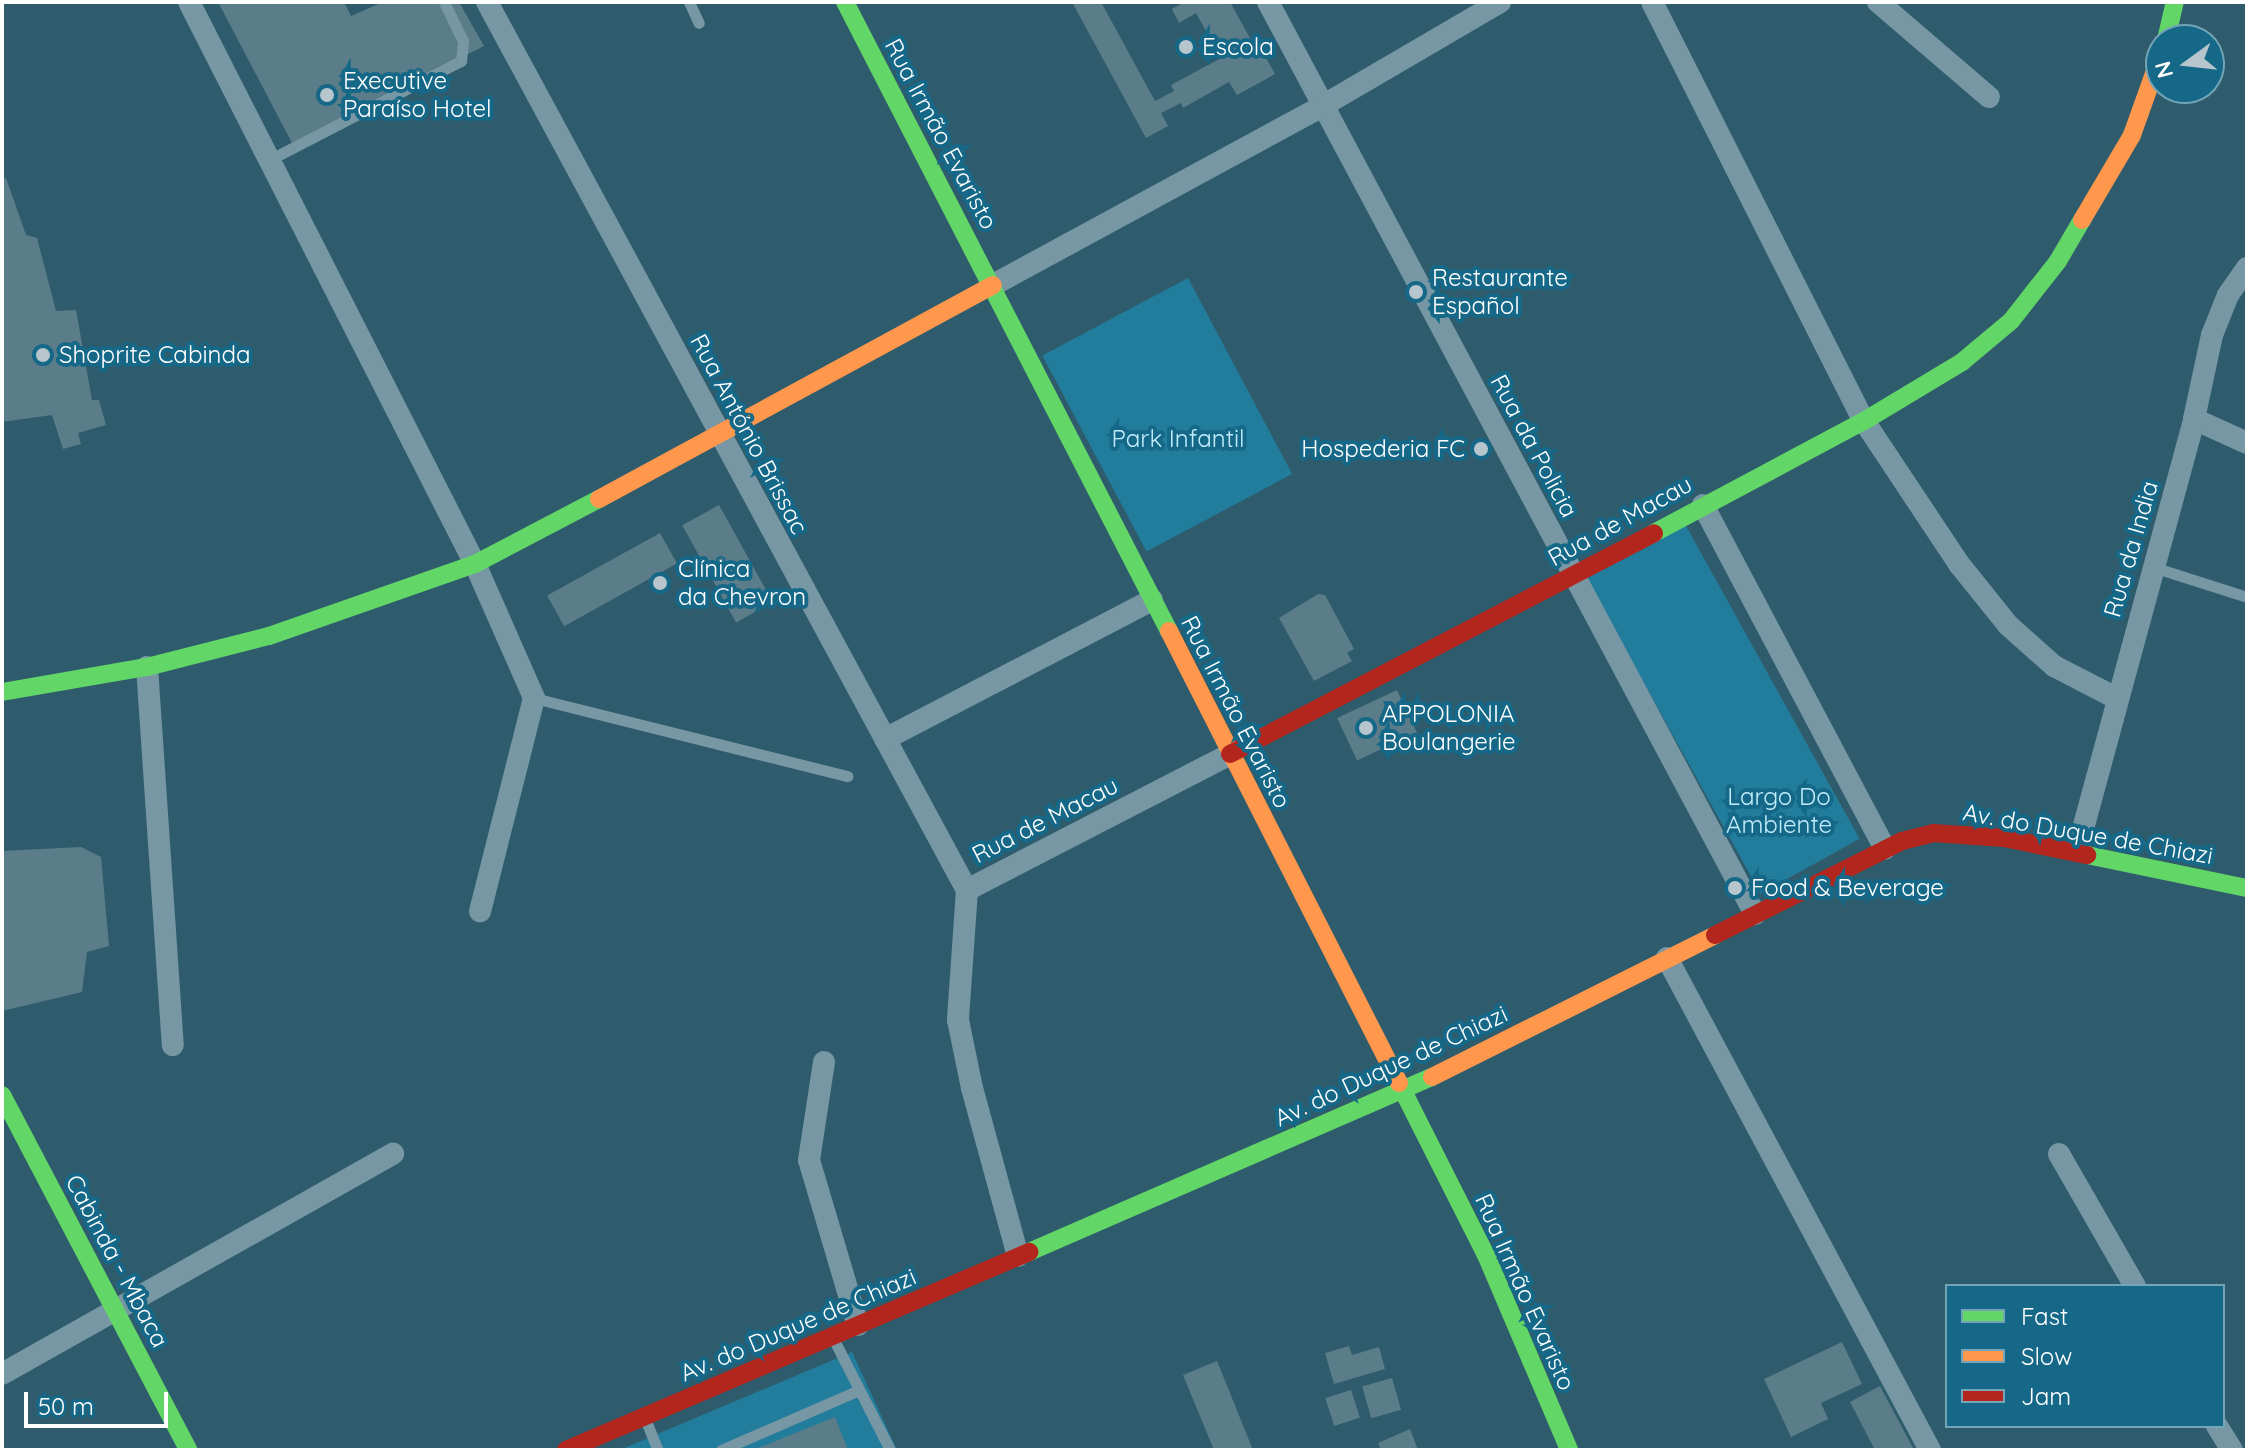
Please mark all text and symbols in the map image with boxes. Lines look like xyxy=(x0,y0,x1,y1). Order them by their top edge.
north arrow xyxy=(2145,24,2225,104)
place label: Escola xyxy=(1202,33,1274,61)
street label: Rua Irmão Evaristo xyxy=(879,34,1003,234)
marker: Escola xyxy=(1177,38,1195,56)
text: N xyxy=(2148,58,2179,81)
place label: Executive Paraíso Hotel xyxy=(343,67,492,123)
marker: Executive Paraíso Hotel xyxy=(318,86,336,104)
place label: Restaurante Español xyxy=(1432,264,1568,320)
marker: Restaurante Español xyxy=(1407,283,1425,301)
street label: Rua António Brissac xyxy=(684,329,814,539)
place label: Shoprite Cabinda xyxy=(59,341,251,369)
marker: Shoprite Cabinda xyxy=(34,346,52,364)
street label: Rua da Policia xyxy=(1484,370,1584,522)
park label: Park Infantil xyxy=(1111,425,1245,453)
place label: Hospederia FC xyxy=(1301,435,1465,463)
marker: Hospederia FC xyxy=(1472,440,1490,458)
street label: Rua de Macau xyxy=(1543,470,1697,572)
street label: Rua da India xyxy=(2098,478,2164,620)
place label: Clínica da Chevron xyxy=(678,555,806,611)
marker: Clínica da Chevron xyxy=(649,572,671,594)
street label: Rua Irmão Evaristo xyxy=(1175,611,1297,813)
place label: APPOLONIA Boulangerie xyxy=(1382,700,1516,756)
marker: APPOLONIA Boulangerie xyxy=(1357,719,1375,737)
street label: Rua de Macau xyxy=(967,771,1123,869)
park label: Largo Do Ambiente xyxy=(1726,783,1832,839)
street label: Av. do Duque de Chiazi xyxy=(1961,798,2215,870)
place label: Food & Beverage xyxy=(1751,874,1944,902)
marker: Food & Beverage xyxy=(1726,879,1744,897)
street label: Av. do Duque de Chiazi xyxy=(1270,999,1512,1133)
street label: Cabinda - Mbaca xyxy=(59,1170,175,1352)
street label: Rua Irmão Evaristo xyxy=(1469,1189,1581,1395)
street label: Av. do Duque de Chiazi xyxy=(676,1262,920,1388)
legend xyxy=(1945,1284,2225,1428)
text: Fast xyxy=(2021,1301,2068,1331)
text: Slow xyxy=(2021,1341,2072,1371)
scale bar xyxy=(28,1376,172,1426)
text: Jam xyxy=(2021,1381,2071,1411)
text: 50 m xyxy=(38,1391,94,1421)

